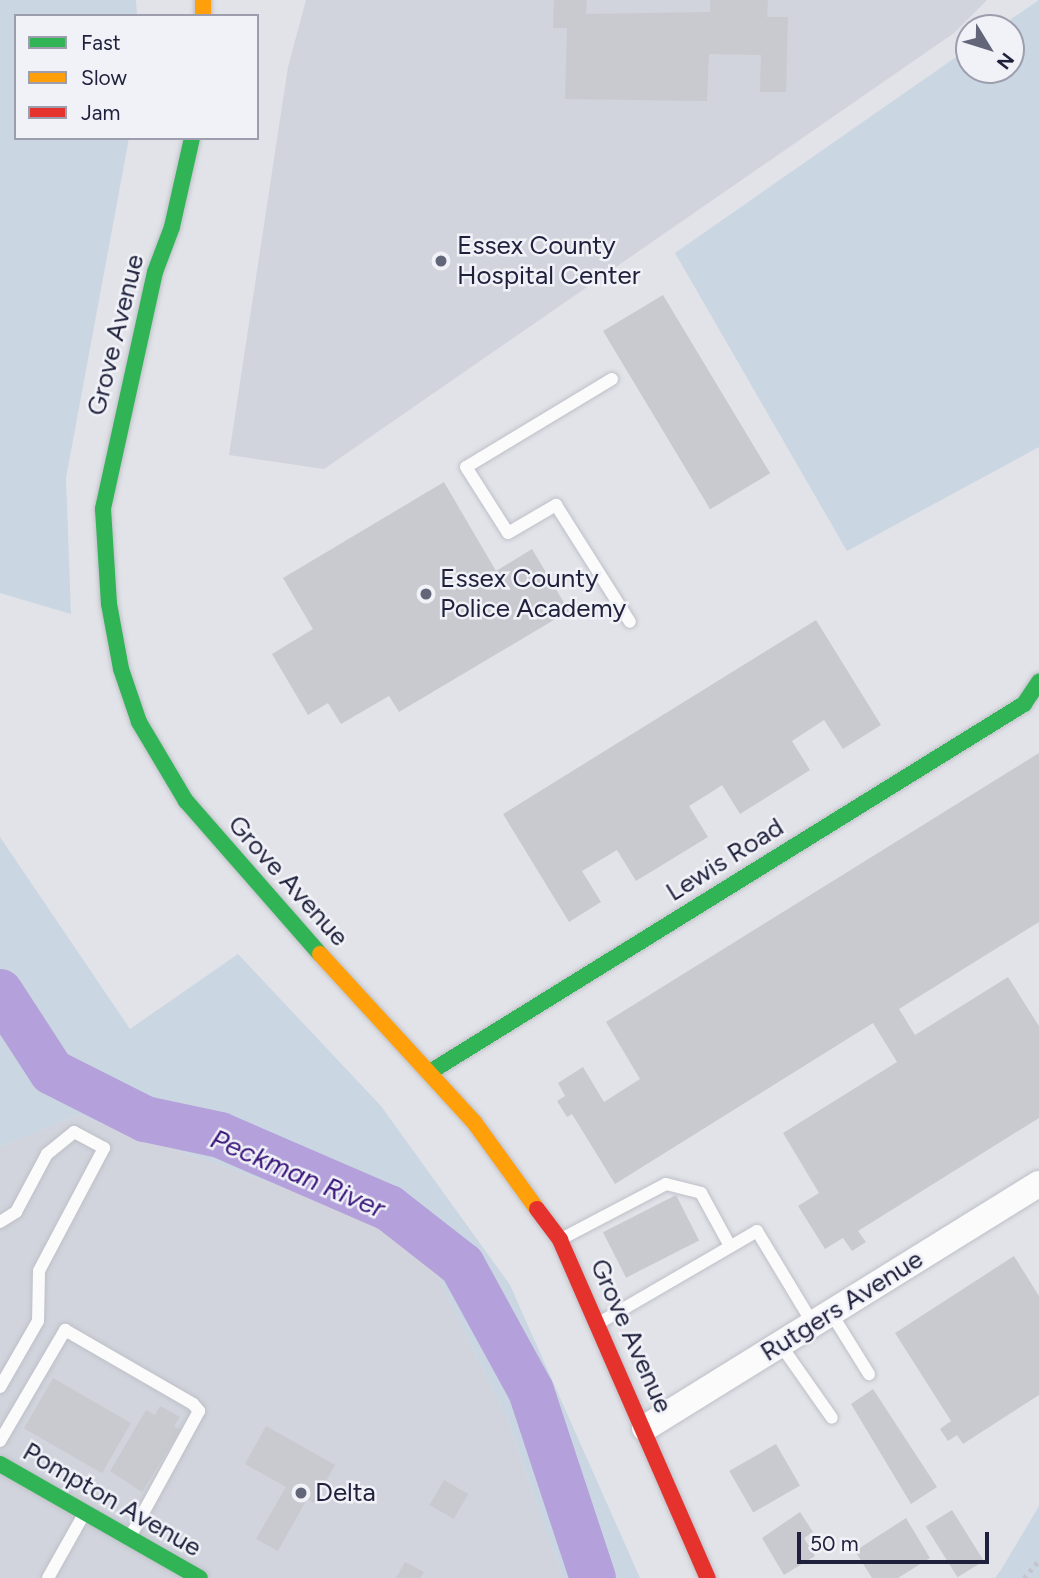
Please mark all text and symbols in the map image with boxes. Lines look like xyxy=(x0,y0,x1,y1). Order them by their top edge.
legend xyxy=(14,14,259,140)
north arrow xyxy=(955,14,1025,84)
text: Fast xyxy=(81,30,121,55)
text: N xyxy=(992,48,1019,74)
text: Slow xyxy=(81,65,127,90)
text: Jam xyxy=(81,100,120,125)
place label: Essex County Hospital Center xyxy=(457,230,640,292)
street label: Grove Avenue xyxy=(81,251,151,419)
marker: Essex County Hospital Center xyxy=(431,251,451,271)
place label: Essex County Police Academy xyxy=(440,563,626,624)
marker: Essex County Police Academy xyxy=(418,586,434,602)
street label: Grove Avenue xyxy=(221,809,355,953)
street label: Lewis Road xyxy=(661,812,789,908)
water label: Peckman River xyxy=(206,1121,390,1225)
street label: Rutgers Avenue xyxy=(755,1244,929,1368)
street label: Grove Avenue xyxy=(583,1254,679,1418)
street label: Pompton Avenue xyxy=(17,1436,207,1564)
place label: Delta xyxy=(315,1477,376,1509)
marker: Delta xyxy=(293,1485,309,1501)
scale bar xyxy=(801,1518,993,1562)
text: 50 m xyxy=(810,1531,859,1556)

